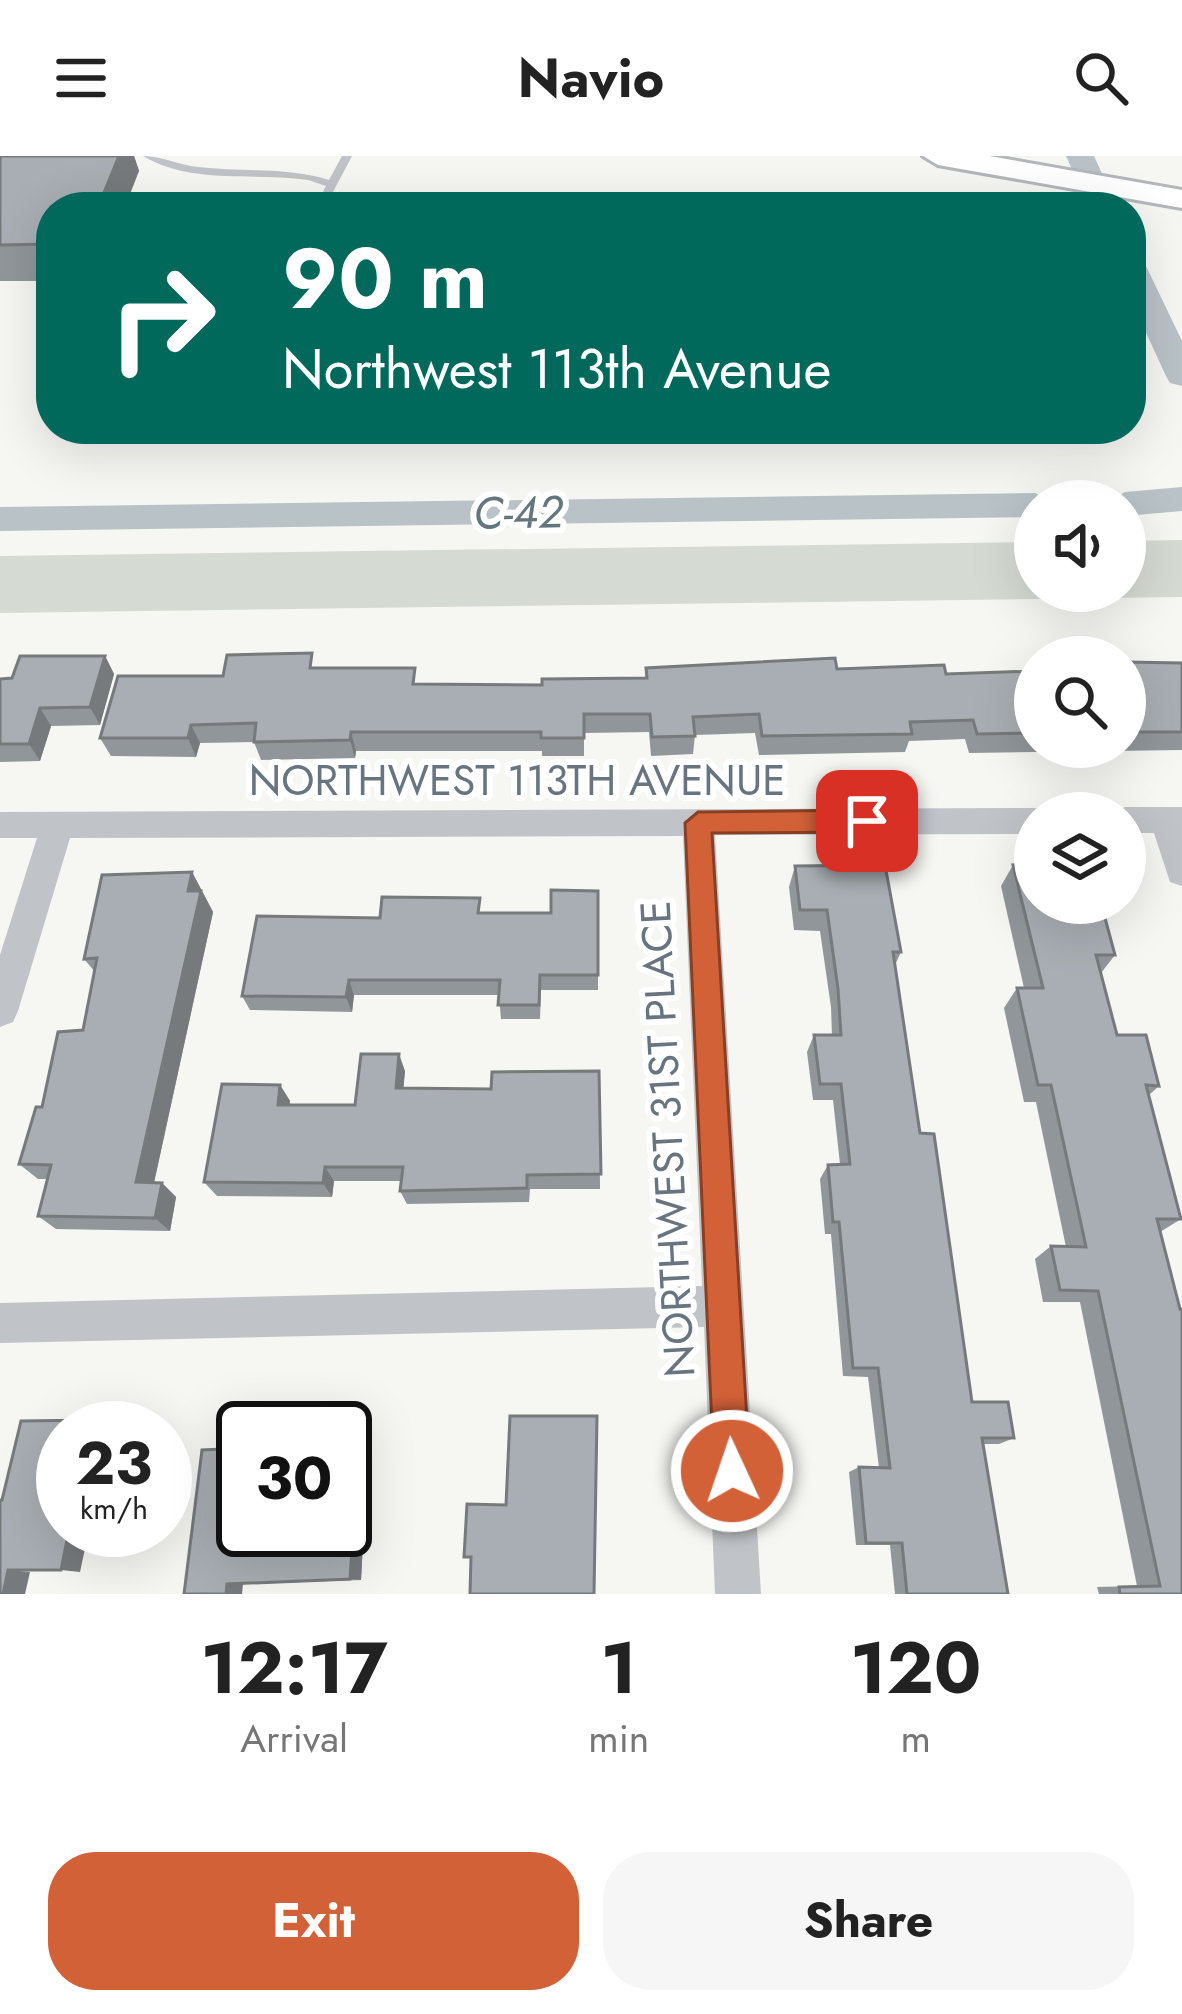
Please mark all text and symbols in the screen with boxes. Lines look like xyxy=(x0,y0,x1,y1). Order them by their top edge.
text: Navio xyxy=(518,39,664,117)
icon: menu xyxy=(48,45,114,111)
icon: search xyxy=(1068,45,1134,111)
text: 90 m xyxy=(282,218,488,340)
icon: right xyxy=(84,240,240,396)
text: Northwest 113th Avenue xyxy=(282,330,831,408)
water label: C-42 xyxy=(473,479,564,546)
map controls xyxy=(1014,480,1146,924)
button: sound xyxy=(1014,480,1146,612)
button: search xyxy=(1014,636,1146,768)
street label: NORTHWEST 113TH AVENUE xyxy=(249,750,785,811)
pin xyxy=(816,770,918,872)
icon: arrive xyxy=(834,788,900,854)
button: layers xyxy=(1014,792,1146,924)
street label: NORTHWEST 31ST PLACE xyxy=(625,899,710,1379)
speed limit sign: 30 xyxy=(216,1401,372,1557)
position arrow xyxy=(669,1408,795,1534)
text: 23 xyxy=(76,1420,152,1507)
text: km/h xyxy=(80,1487,148,1530)
text: 12:17 xyxy=(201,1616,388,1720)
text: 1 xyxy=(600,1616,637,1720)
text: 120 xyxy=(850,1616,981,1720)
text: Arrival xyxy=(240,1710,348,1767)
text: min xyxy=(588,1710,649,1767)
text: m xyxy=(900,1710,931,1767)
button: Exit xyxy=(48,1852,579,1990)
button: Share xyxy=(603,1852,1134,1990)

